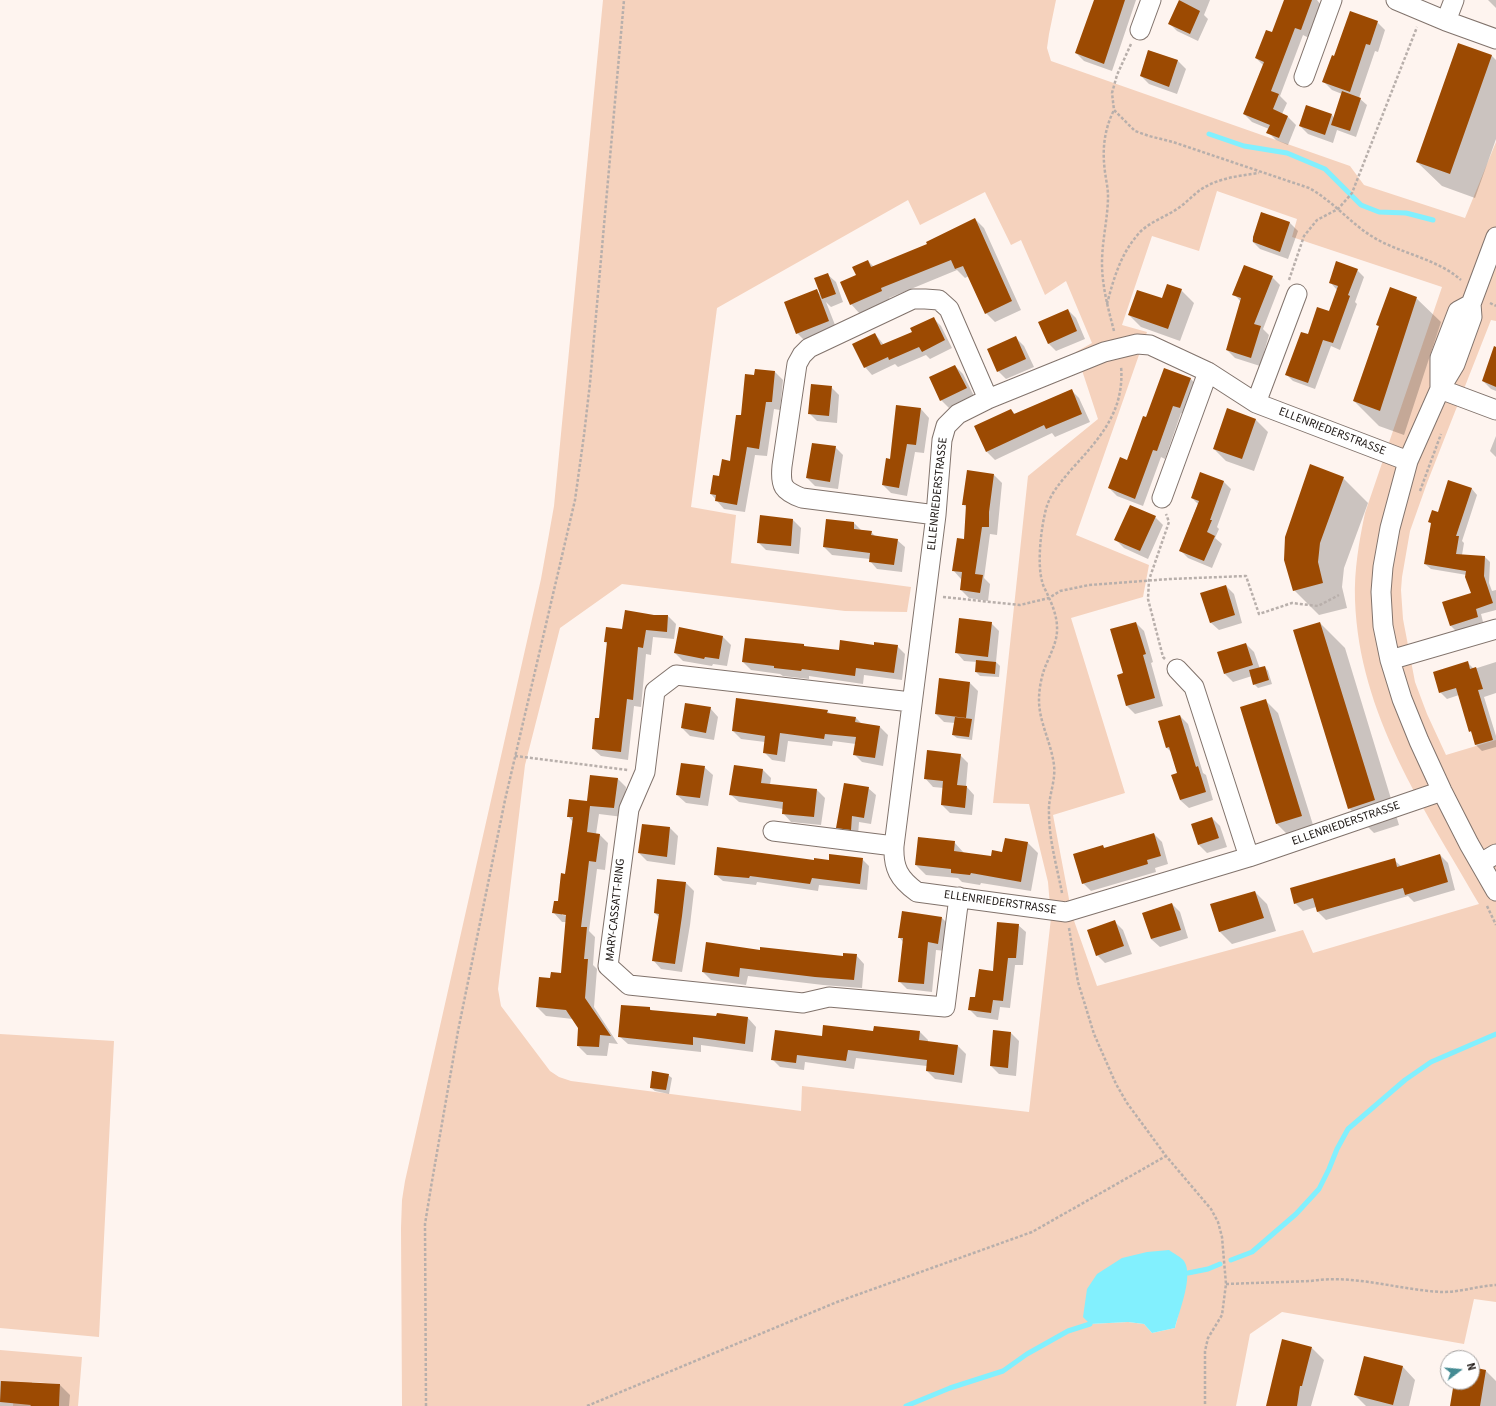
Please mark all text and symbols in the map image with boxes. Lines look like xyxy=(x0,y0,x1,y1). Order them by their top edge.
street label: ELLENRIEDERSTRASSE xyxy=(1276,405,1388,459)
street label: ELLENRIEDERSTRASSE xyxy=(925,437,951,551)
street label: ELLENRIEDERSTRASSE xyxy=(1290,799,1402,849)
street label: MARY-CASSATT-RING xyxy=(603,858,629,962)
street label: ELLENRIEDERSTRASSE xyxy=(943,888,1057,918)
north arrow xyxy=(1440,1350,1480,1390)
text: N xyxy=(1463,1361,1479,1372)

